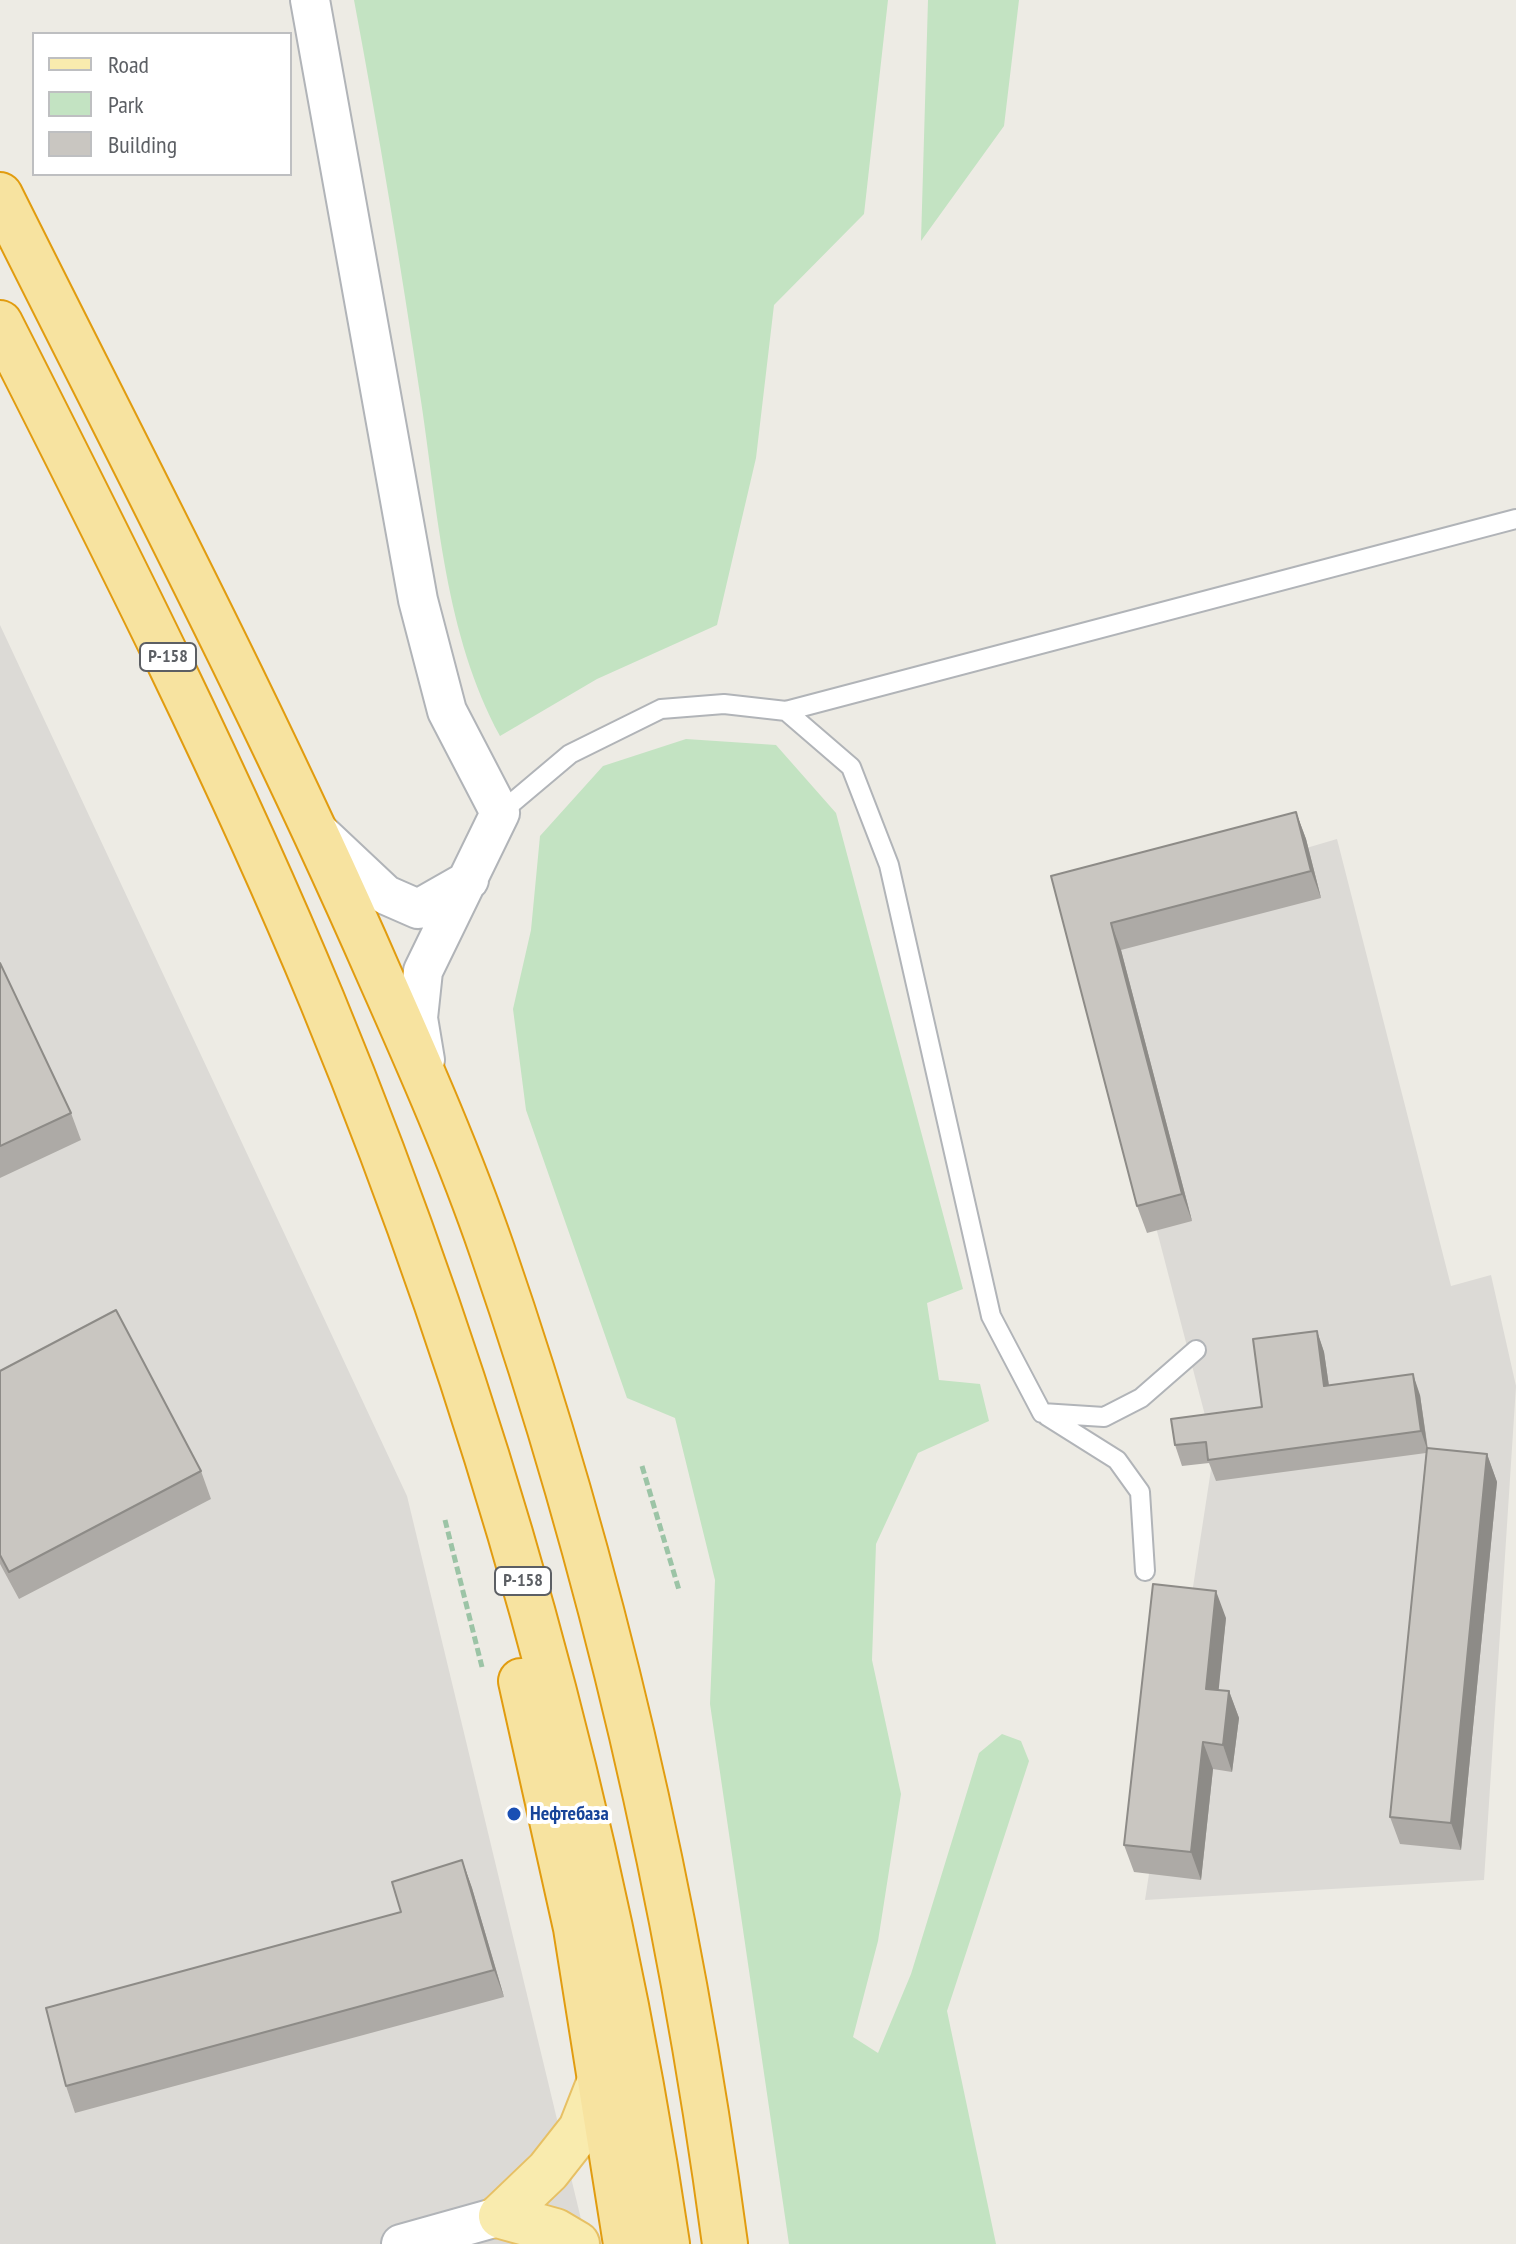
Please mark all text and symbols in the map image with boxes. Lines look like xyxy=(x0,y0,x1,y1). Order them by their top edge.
legend xyxy=(32,32,292,176)
text: Road xyxy=(108,49,149,80)
text: Park xyxy=(108,89,144,120)
text: Building xyxy=(108,129,177,160)
road number: Р-158 xyxy=(140,643,196,671)
road number: Р-158 xyxy=(495,1567,551,1595)
place label: Нефтебаза xyxy=(530,1802,609,1826)
marker: Нефтебаза xyxy=(505,1805,523,1823)

